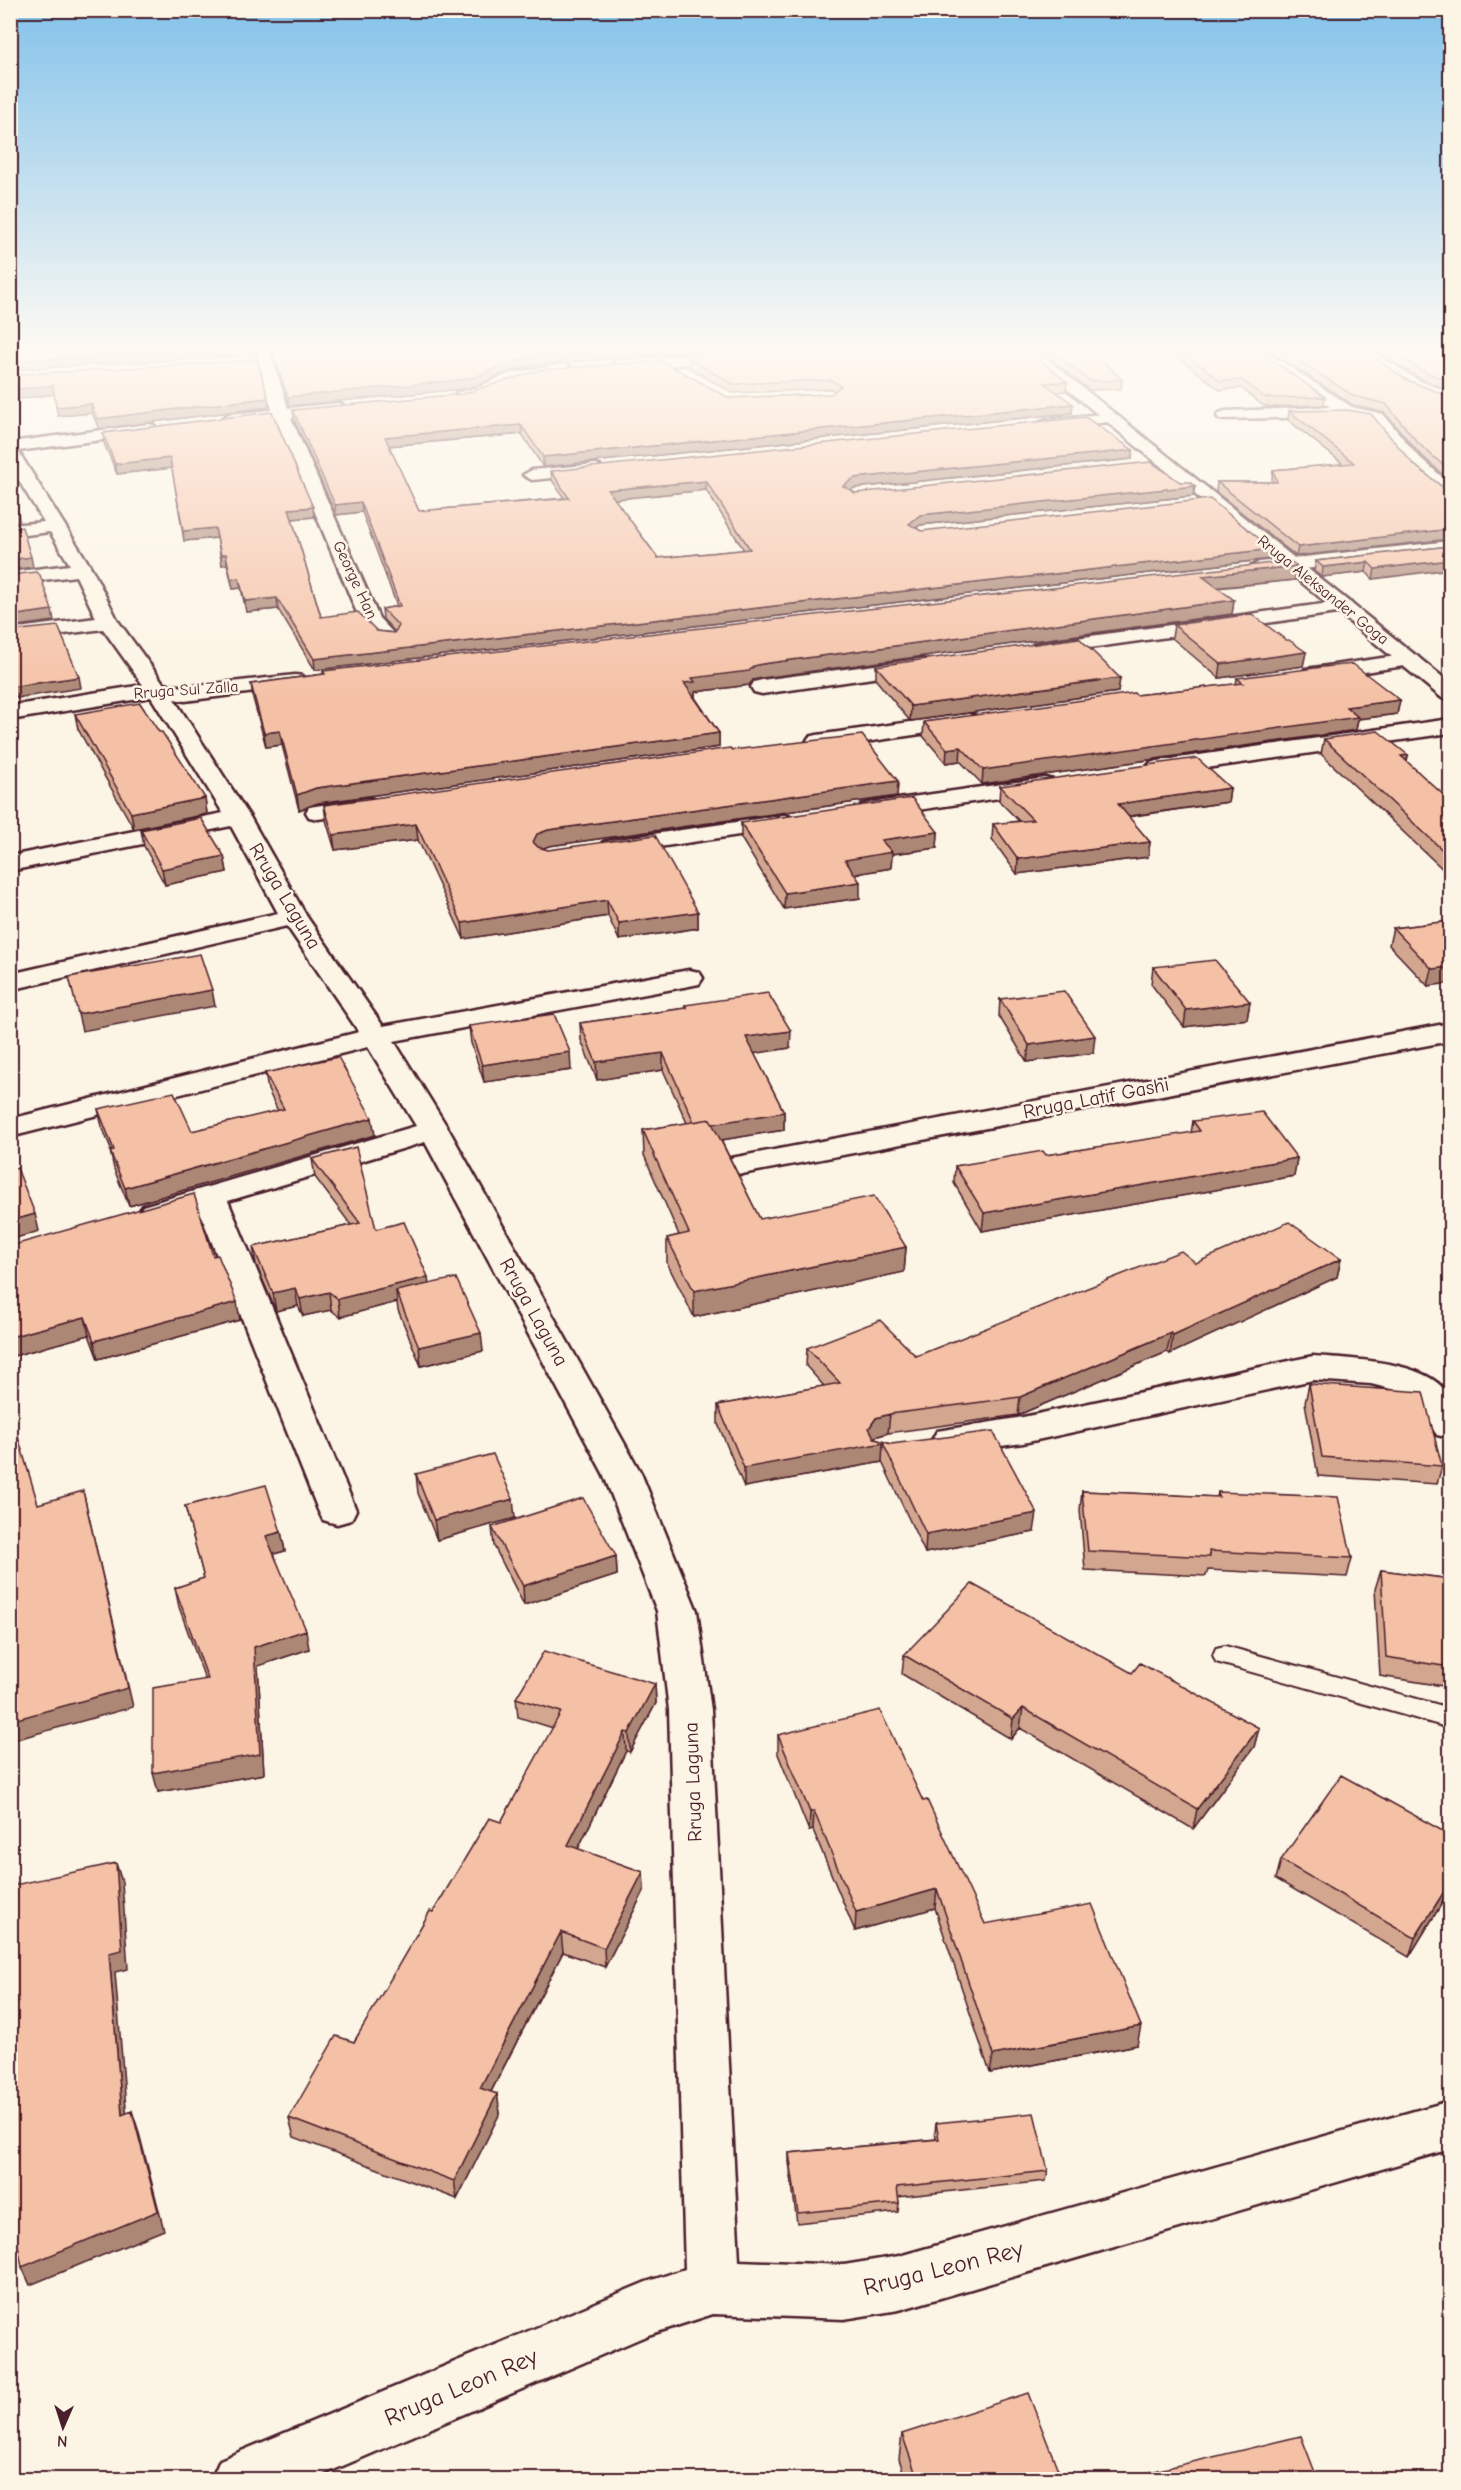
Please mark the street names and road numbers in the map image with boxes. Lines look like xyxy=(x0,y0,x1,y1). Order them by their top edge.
street label: Rruga Aleksander Goga xyxy=(1254,532,1392,648)
street label: George Han xyxy=(329,538,381,622)
street label: Rruga Sul Zalla xyxy=(133,677,239,703)
street label: Rruga Laguna xyxy=(244,839,326,953)
street label: Rruga Latif Gashi xyxy=(1021,1073,1171,1123)
street label: Rruga Laguna xyxy=(495,1254,573,1370)
street label: Rruga Laguna xyxy=(679,1722,707,1842)
street label: Rruga Leon Rey xyxy=(860,2235,1026,2301)
street label: Rruga Leon Rey xyxy=(380,2342,542,2432)

